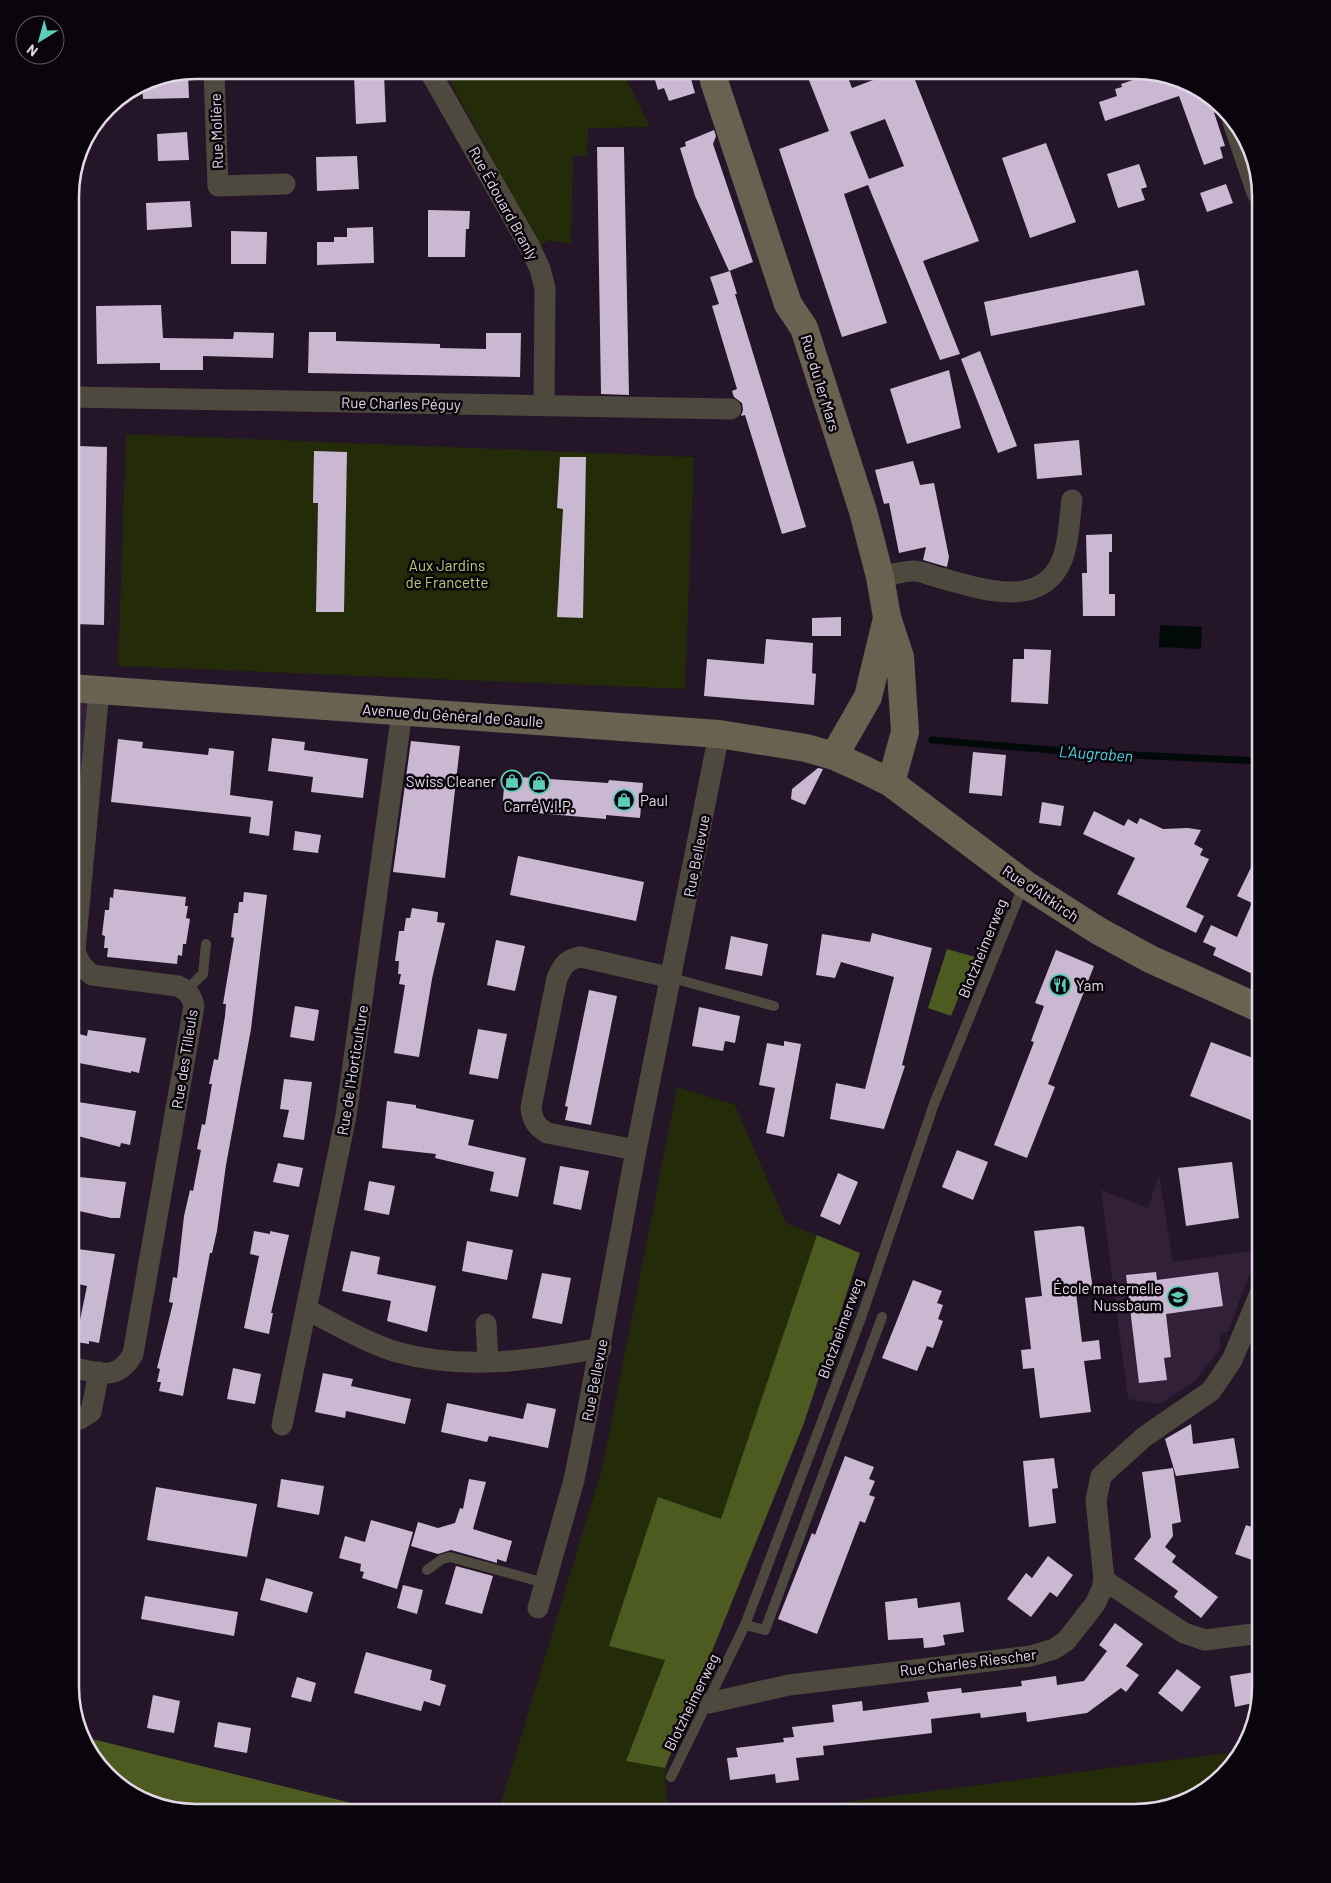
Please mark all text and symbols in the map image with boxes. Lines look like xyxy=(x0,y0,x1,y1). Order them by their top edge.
north arrow xyxy=(15,15,65,65)
text: N xyxy=(23,41,41,60)
street label: Rue Molière xyxy=(206,93,226,169)
street label: Rue Édouard Branly xyxy=(465,143,543,263)
street label: Rue du 1er Mars xyxy=(798,332,844,434)
street label: Rue Charles Péguy xyxy=(341,393,461,413)
park label: Aux Jardins de Francette xyxy=(406,556,488,591)
street label: Avenue du Général de Gaulle xyxy=(362,700,544,730)
water label: L'Augraben xyxy=(1058,741,1134,765)
shop icon: Swiss Cleaner xyxy=(500,769,524,793)
shop icon: Carré V.I.P. xyxy=(527,771,551,795)
place label: Swiss Cleaner xyxy=(406,772,497,790)
shop icon: Paul xyxy=(612,788,636,812)
place label: Paul xyxy=(640,791,668,809)
place label: Carré V.I.P. xyxy=(503,797,575,815)
street label: Rue Bellevue xyxy=(679,813,713,899)
street label: Rue d'Altkirch xyxy=(999,861,1083,925)
street label: Blotzheimerweg xyxy=(954,896,1010,1000)
restaurant icon: Yam xyxy=(1048,973,1072,997)
place label: Yam xyxy=(1076,976,1104,994)
street label: Rue de l'Horticulture xyxy=(333,1003,371,1137)
street label: Rue des Tilleuls xyxy=(167,1008,201,1110)
street label: Blotzheimerweg xyxy=(813,1275,867,1381)
place label: École maternelle Nussbaum xyxy=(1053,1279,1162,1314)
school or university icon: École maternelle Nussbaum xyxy=(1166,1285,1190,1309)
street label: Rue Bellevue xyxy=(577,1337,611,1423)
street label: Rue Charles Riescher xyxy=(899,1645,1038,1679)
street label: Blotzheimerweg xyxy=(660,1651,722,1753)

